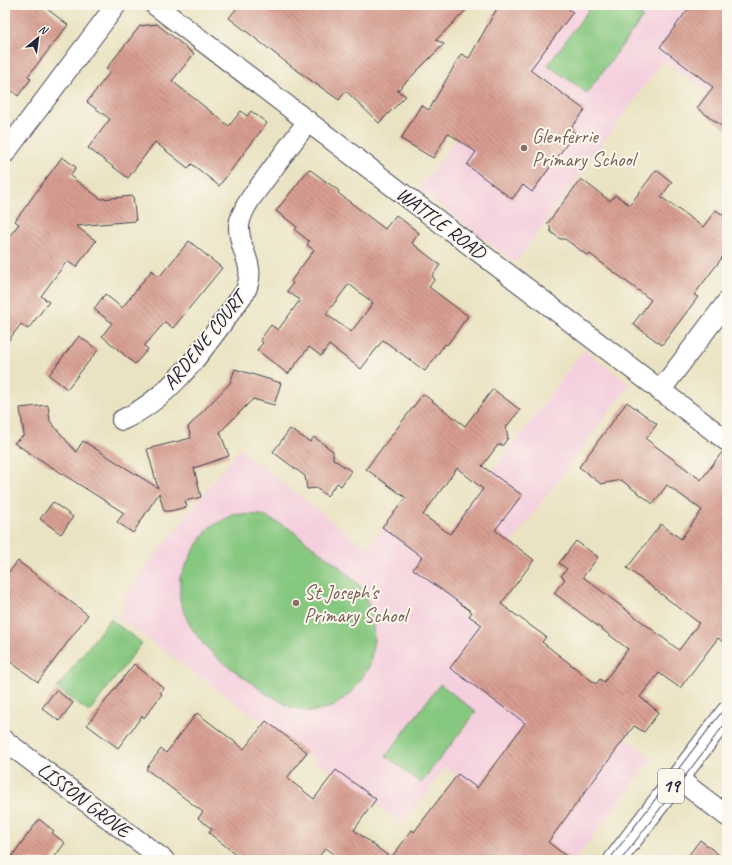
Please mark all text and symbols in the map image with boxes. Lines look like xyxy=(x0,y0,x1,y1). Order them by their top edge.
north arrow xyxy=(18,18,58,58)
text: N xyxy=(36,21,51,38)
place label: Glenferrie Primary School xyxy=(532,124,638,172)
marker: Glenferrie Primary School xyxy=(519,143,529,153)
street label: WATTLE ROAD xyxy=(391,181,493,266)
street label: ARDENE COURT xyxy=(157,284,254,395)
place label: St Joseph's Primary School xyxy=(304,580,410,628)
marker: St Joseph's Primary School xyxy=(291,598,301,608)
street label: LISSON GROVE xyxy=(33,757,137,845)
road number: 19 xyxy=(658,769,684,803)

